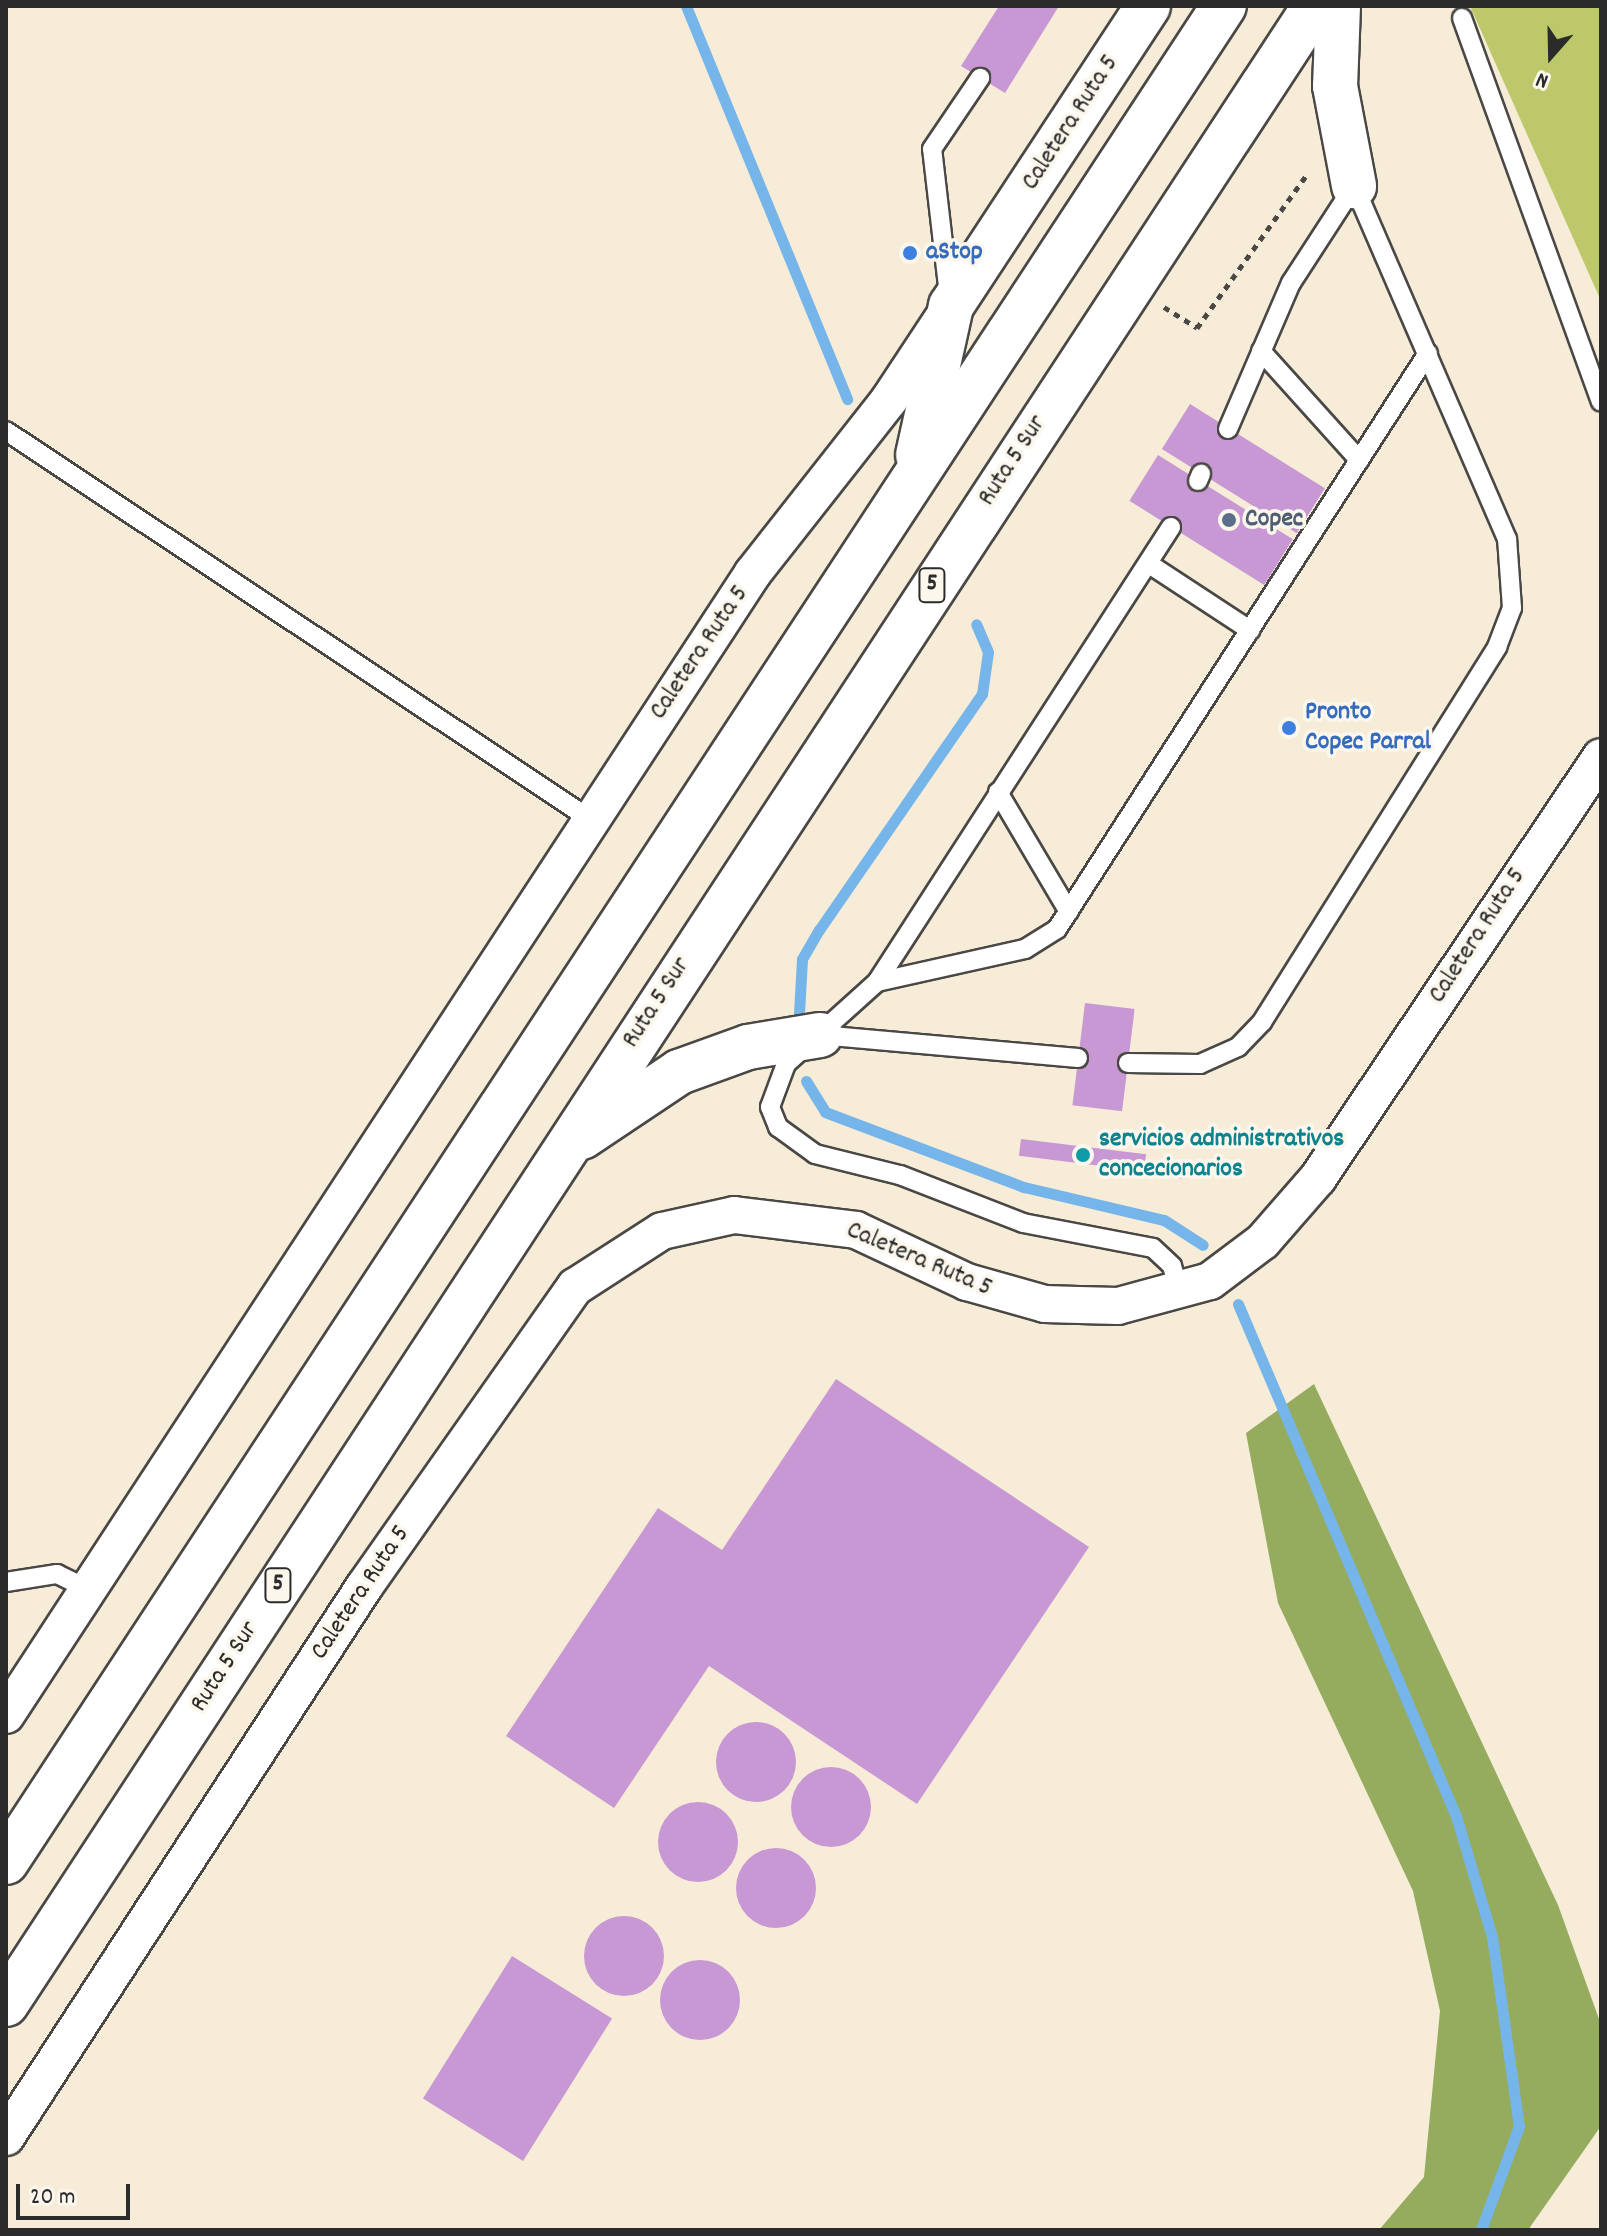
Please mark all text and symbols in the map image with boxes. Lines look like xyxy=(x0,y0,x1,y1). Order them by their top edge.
north arrow xyxy=(1511,16,1591,96)
street label: Caletera Ruta 5 xyxy=(1016,49,1126,197)
text: N xyxy=(1532,63,1553,95)
place label: aStop xyxy=(926,237,983,269)
marker: aStop xyxy=(901,244,919,262)
street label: Ruta 5 Sur xyxy=(972,410,1054,512)
place label: Copec xyxy=(1245,504,1303,536)
marker: Copec xyxy=(1220,511,1238,529)
road number: 5 xyxy=(918,565,946,605)
street label: Caletera Ruta 5 xyxy=(644,580,756,726)
place label: Pronto Copec Parral xyxy=(1305,697,1431,758)
marker: Pronto Copec Parral xyxy=(1280,719,1298,737)
street label: Caletera Ruta 5 xyxy=(1423,862,1533,1010)
street label: Ruta 5 Sur xyxy=(616,952,698,1054)
place label: servicios administrativos concecionarios xyxy=(1099,1124,1344,1186)
marker: servicios administrativos concecionarios xyxy=(1074,1146,1092,1164)
street label: Caletera Ruta 5 xyxy=(842,1215,996,1305)
street label: Caletera Ruta 5 xyxy=(305,1520,417,1666)
road number: 5 xyxy=(264,1565,292,1605)
street label: Ruta 5 Sur xyxy=(184,1616,266,1718)
scale bar xyxy=(20,2168,134,2218)
text: 20 m xyxy=(30,2181,76,2215)

